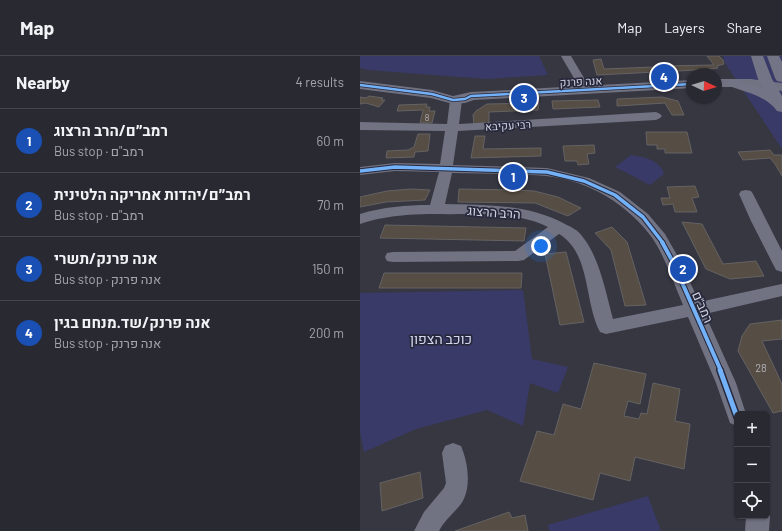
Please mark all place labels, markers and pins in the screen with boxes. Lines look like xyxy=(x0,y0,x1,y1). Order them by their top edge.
pin: 4 xyxy=(651,62,677,92)
pin: 3 xyxy=(511,83,537,113)
pin: 1 xyxy=(500,162,526,192)
pin: 2 xyxy=(670,254,696,284)

